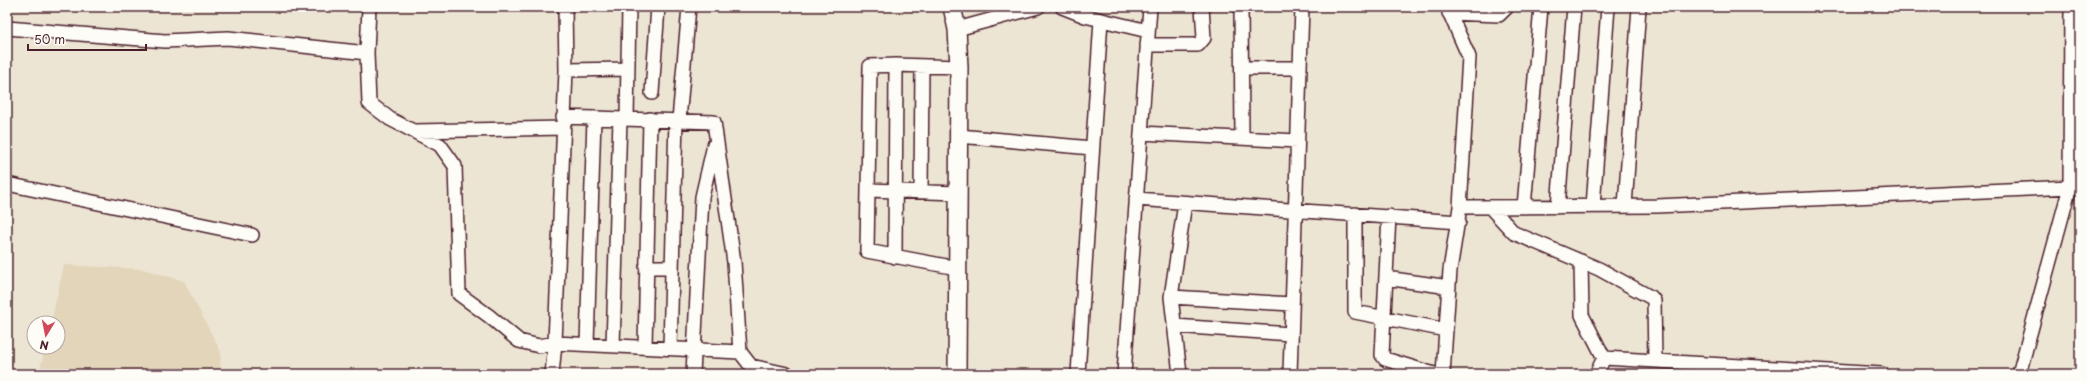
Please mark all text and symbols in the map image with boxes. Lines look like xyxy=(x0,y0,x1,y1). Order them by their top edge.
scale bar xyxy=(28,26,146,52)
text: 50 m xyxy=(34,30,65,48)
north arrow xyxy=(26,315,66,355)
text: N xyxy=(38,336,50,354)

